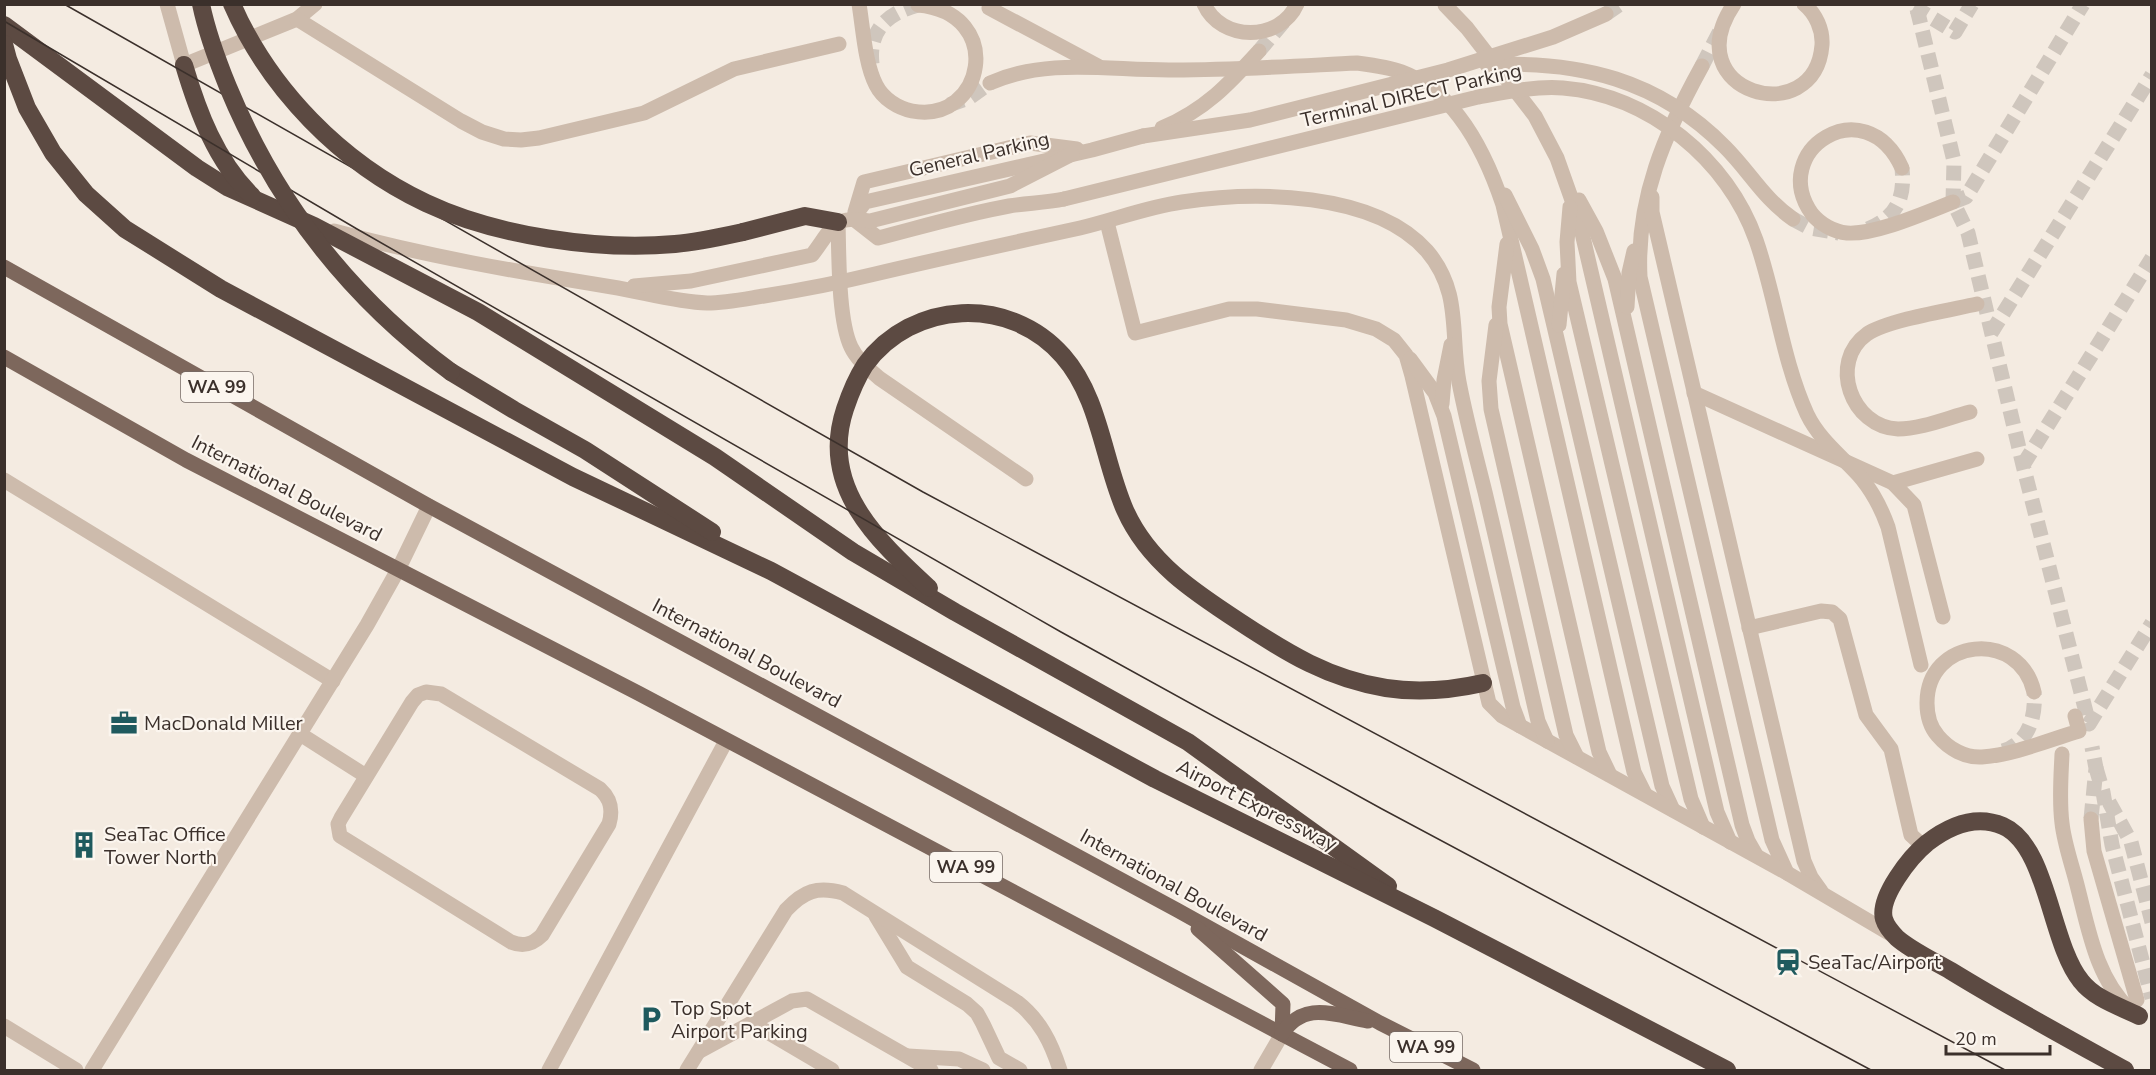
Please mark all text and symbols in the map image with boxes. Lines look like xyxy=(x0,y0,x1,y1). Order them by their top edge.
street label: Terminal DIRECT Parking xyxy=(1298,57,1524,134)
street label: General Parking xyxy=(906,125,1052,184)
road number: WA 99 xyxy=(181,372,253,402)
street label: International Boulevard xyxy=(187,429,387,548)
street label: International Boulevard xyxy=(647,592,846,715)
office icon: MacDonald Miller xyxy=(109,708,139,738)
place label: MacDonald Miller xyxy=(144,710,303,737)
street label: Airport Expressway xyxy=(1172,753,1342,858)
place label: SeaTac Office Tower North xyxy=(104,821,226,871)
street label: International Boulevard xyxy=(1075,823,1272,948)
building icon: SeaTac Office Tower North xyxy=(69,830,99,860)
road number: WA 99 xyxy=(930,852,1002,882)
station icon: SeaTac/Airport xyxy=(1773,947,1803,977)
place label: SeaTac/Airport xyxy=(1808,949,1942,976)
place label: Top Spot Airport Parking xyxy=(671,995,808,1045)
parking icon: Top Spot Airport Parking xyxy=(636,1004,666,1034)
scale bar xyxy=(1946,1018,2050,1056)
text: 20 m xyxy=(1955,1027,1997,1051)
road number: WA 99 xyxy=(1390,1032,1462,1062)

